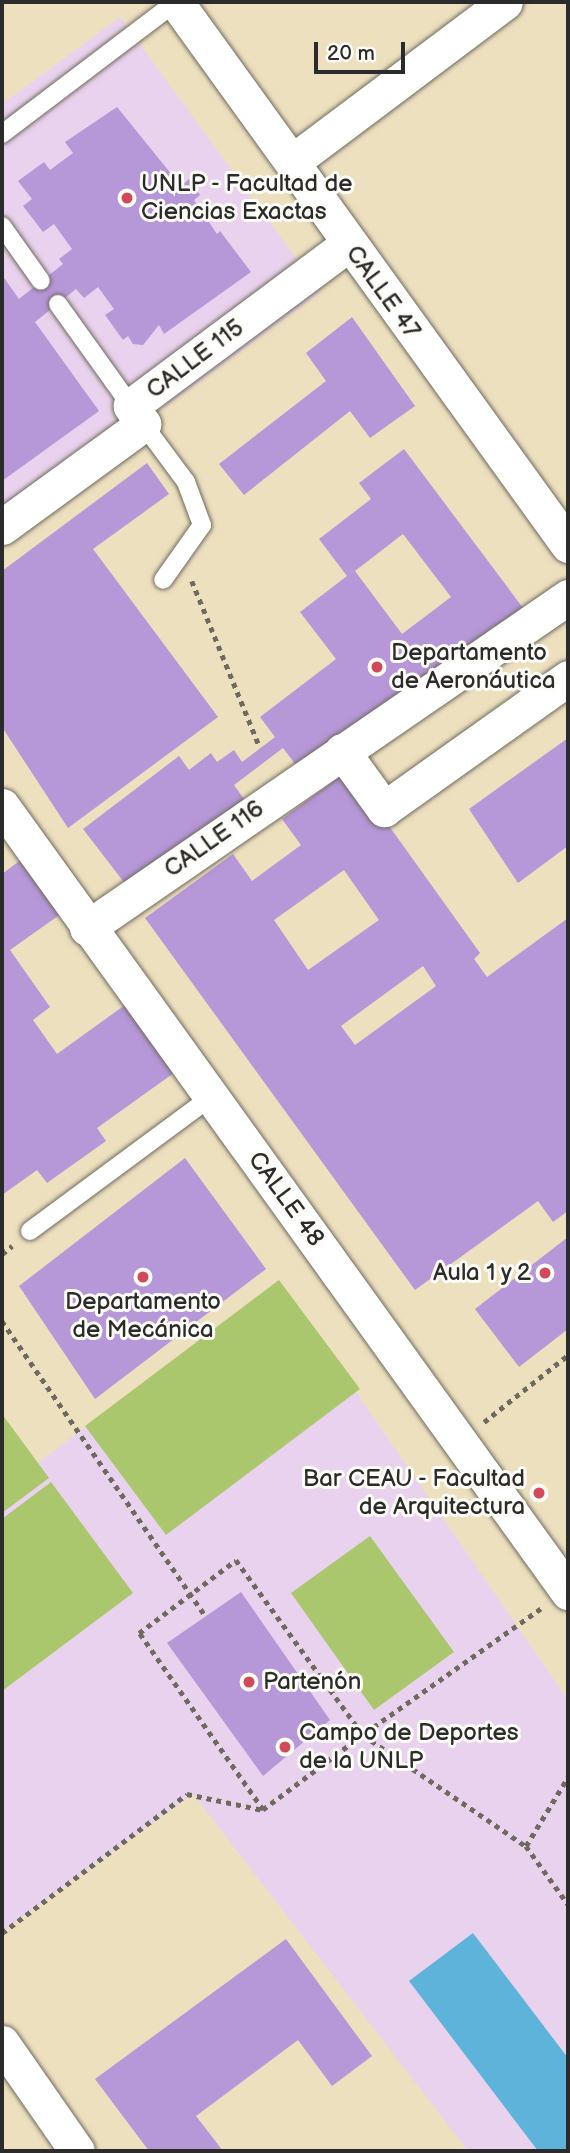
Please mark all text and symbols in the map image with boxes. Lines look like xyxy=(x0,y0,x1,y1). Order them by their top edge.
scale bar xyxy=(318,28,409,72)
text: 20 m xyxy=(327,41,375,66)
place label: UNLP - Facultad de Ciencias Exactas xyxy=(141,170,354,226)
marker: UNLP - Facultad de Ciencias Exactas xyxy=(119,190,135,206)
street label: CALLE 47 xyxy=(340,240,426,344)
street label: CALLE 115 xyxy=(141,313,249,405)
place label: Departamento de Aeronáutica xyxy=(391,639,556,695)
marker: Departamento de Aeronáutica xyxy=(369,659,385,675)
street label: CALLE 116 xyxy=(159,794,269,884)
street label: CALLE 48 xyxy=(242,1146,330,1252)
place label: Aula 1 y 2 xyxy=(431,1259,531,1287)
marker: Aula 1 y 2 xyxy=(537,1265,553,1281)
marker: Departamento de Mecánica xyxy=(135,1269,151,1285)
place label: Departamento de Mecánica xyxy=(65,1288,221,1344)
place label: Bar CEAU - Facultad de Arquitectura xyxy=(301,1465,525,1521)
marker: Bar CEAU - Facultad de Arquitectura xyxy=(531,1485,547,1501)
place label: Partenón xyxy=(263,1668,361,1696)
marker: Partenón xyxy=(241,1674,257,1690)
place label: Campo de Deportes de la UNLP xyxy=(299,1719,519,1775)
marker: Campo de Deportes de la UNLP xyxy=(277,1739,293,1755)

